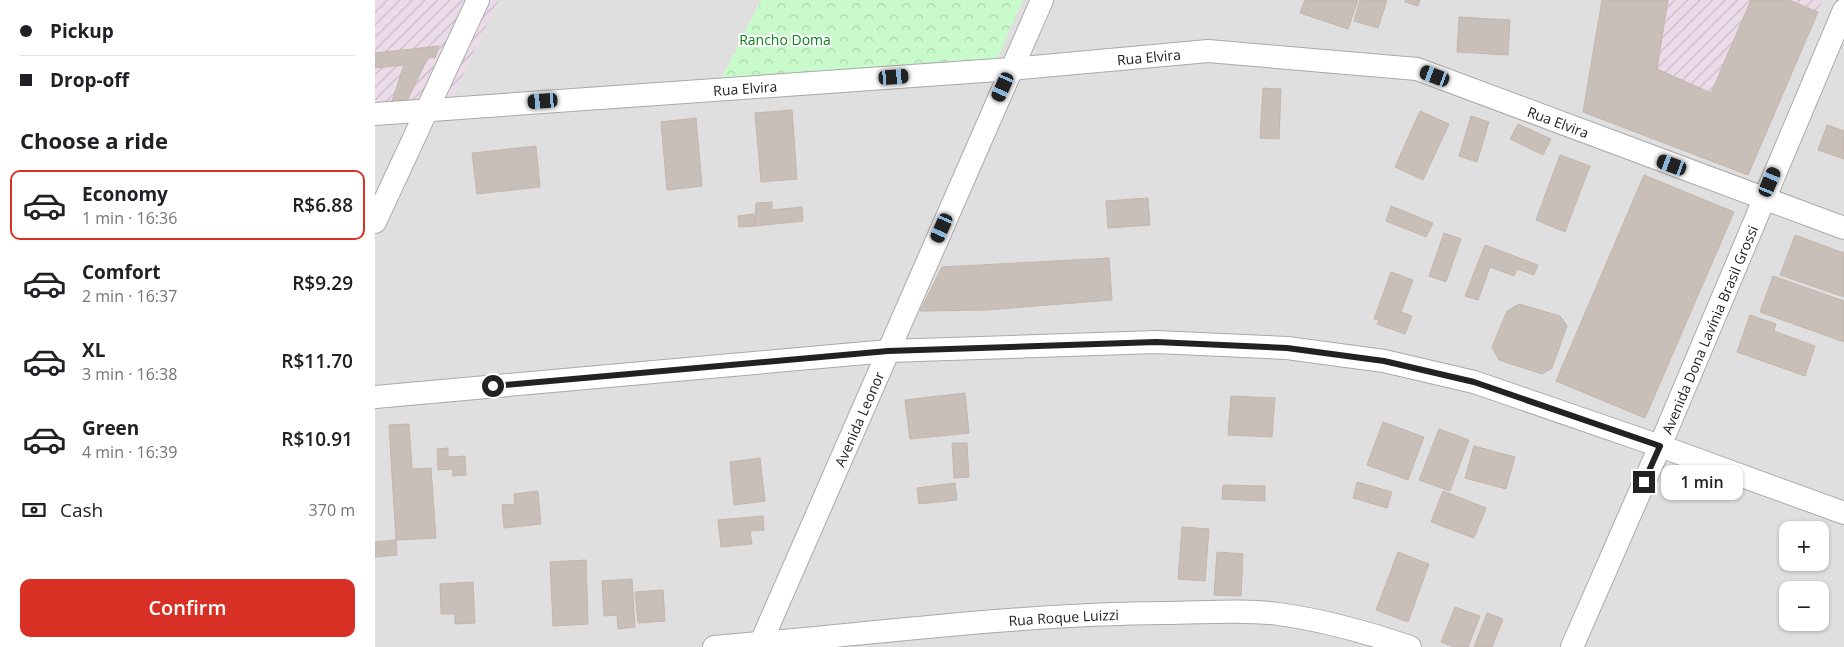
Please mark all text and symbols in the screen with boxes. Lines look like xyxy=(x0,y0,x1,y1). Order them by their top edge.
text: Pickup xyxy=(50,18,114,44)
park label: Rancho Doma xyxy=(739,30,831,49)
street label: Rua Elvira xyxy=(1116,44,1182,69)
car xyxy=(1418,64,1451,88)
text: Drop-off xyxy=(50,67,129,93)
car xyxy=(878,68,909,86)
car xyxy=(990,70,1015,104)
street label: Rua Elvira xyxy=(712,76,778,100)
car xyxy=(527,92,558,110)
street label: Rua Elvira xyxy=(1525,102,1592,142)
text: Choose a ride xyxy=(20,125,168,155)
car xyxy=(1655,153,1688,177)
car xyxy=(1757,165,1782,199)
text: Economy xyxy=(82,181,168,207)
icon: car xyxy=(22,183,67,228)
text: R$6.88 xyxy=(292,192,353,218)
text: 1 min · 16:36 xyxy=(82,207,177,229)
car xyxy=(929,211,954,245)
street label: Avenida Dona Lavínia Brasil Grossi xyxy=(1657,222,1762,437)
text: Comfort xyxy=(82,259,161,285)
icon: car xyxy=(22,261,67,306)
text: R$9.29 xyxy=(292,270,353,296)
text: 2 min · 16:37 xyxy=(82,285,177,307)
text: XL xyxy=(82,337,105,363)
icon: car xyxy=(22,339,67,384)
text: R$11.70 xyxy=(281,348,353,374)
text: 3 min · 16:38 xyxy=(82,363,177,385)
street label: Avenida Leonor xyxy=(830,368,888,470)
route start xyxy=(482,375,504,397)
text: Green xyxy=(82,415,139,441)
icon: car xyxy=(22,417,67,462)
text: R$10.91 xyxy=(281,426,353,452)
text: 4 min · 16:39 xyxy=(82,441,177,463)
callout: 1 min xyxy=(1661,464,1744,500)
route end xyxy=(1633,471,1655,493)
text: 1 min xyxy=(1680,471,1724,493)
icon: cash xyxy=(20,496,48,524)
text: Cash xyxy=(60,497,103,523)
text: 370 m xyxy=(309,499,355,521)
map controls xyxy=(1779,521,1829,631)
button: + xyxy=(1779,521,1829,571)
button: Confirm xyxy=(20,579,355,637)
button: − xyxy=(1779,581,1829,631)
street label: Rua Roque Luizzi xyxy=(1008,604,1119,630)

